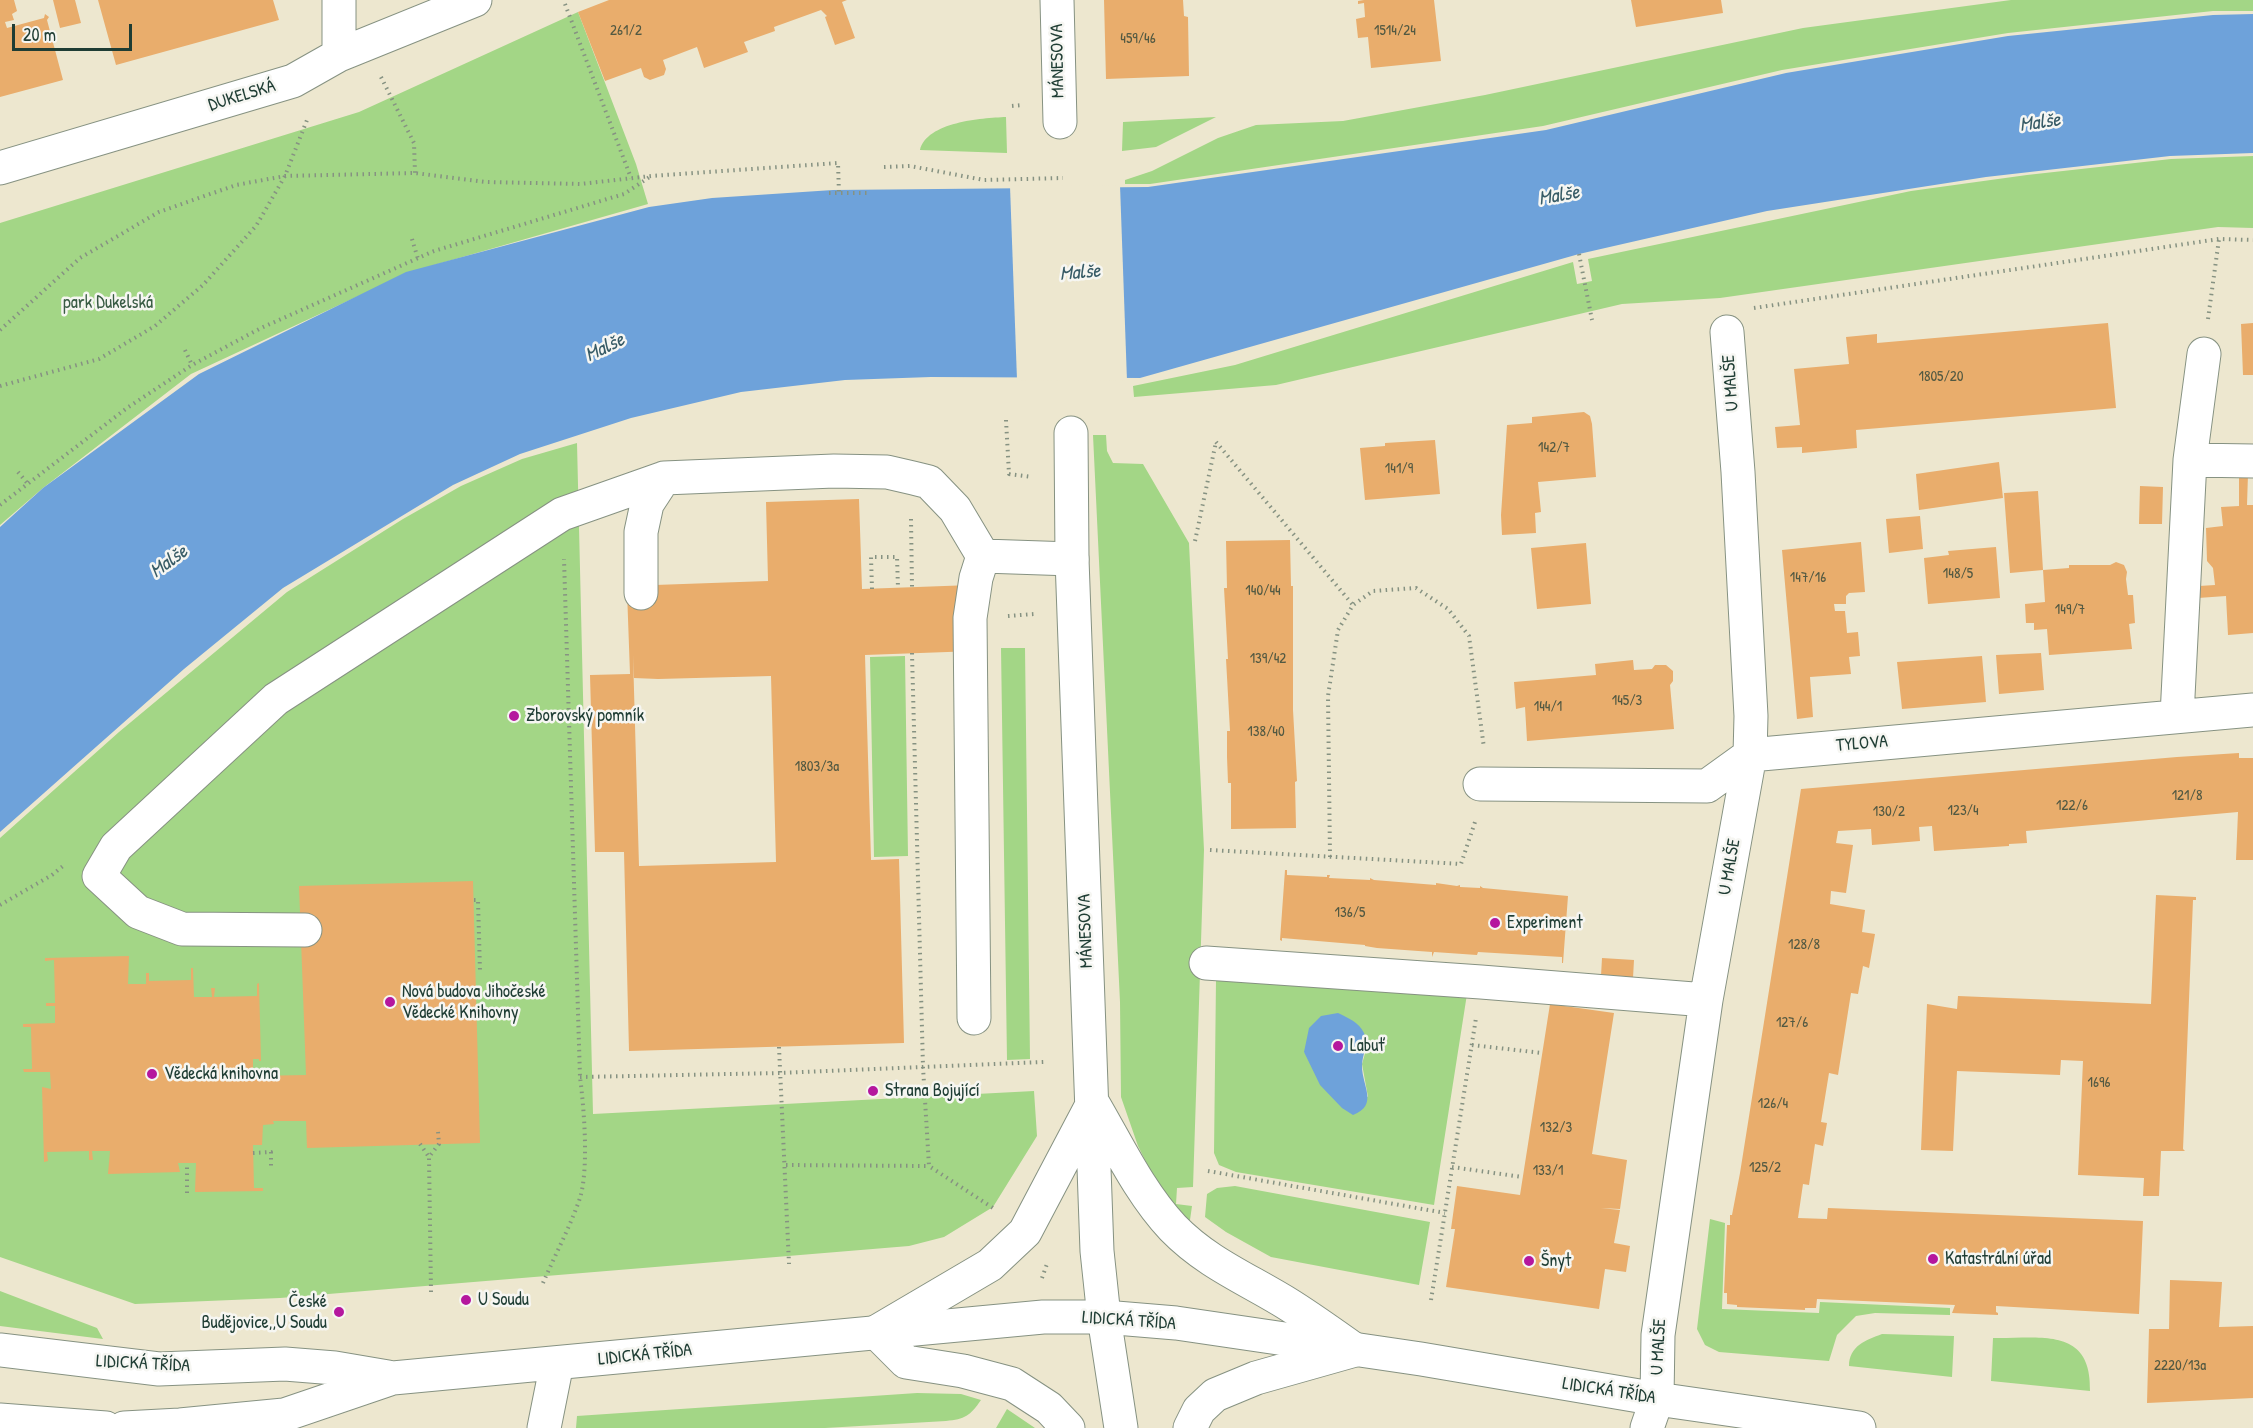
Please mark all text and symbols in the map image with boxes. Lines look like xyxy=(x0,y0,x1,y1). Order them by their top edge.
scale bar xyxy=(15,12,135,50)
text: 20 m xyxy=(23,22,56,47)
house number: 261/2 xyxy=(610,22,642,40)
house number: 1514/24 xyxy=(1374,22,1416,40)
street label: MÁNESOVA xyxy=(1047,24,1069,98)
house number: 459/46 xyxy=(1120,30,1156,48)
street label: DUKELSKÁ xyxy=(206,76,278,116)
water label: Malše xyxy=(2018,108,2062,138)
water label: Malše xyxy=(1537,181,1581,211)
water label: Malše xyxy=(1059,259,1101,287)
park label: park Dukelská xyxy=(63,292,153,314)
water label: Malše xyxy=(581,328,629,368)
street label: U MALŠE xyxy=(1718,354,1744,412)
house number: 1805/20 xyxy=(1918,368,1964,386)
house number: 142/7 xyxy=(1538,439,1570,457)
house number: 141/9 xyxy=(1385,460,1413,478)
water label: Malše xyxy=(145,540,193,584)
house number: 148/5 xyxy=(1943,565,1973,583)
house number: 147/16 xyxy=(1790,569,1826,587)
house number: 140/44 xyxy=(1245,582,1281,600)
house number: 149/7 xyxy=(2055,601,2085,619)
house number: 139/42 xyxy=(1250,650,1286,668)
house number: 145/3 xyxy=(1612,692,1642,710)
house number: 144/1 xyxy=(1534,698,1562,716)
place label: Zborovský pomník xyxy=(526,705,644,727)
marker: Zborovský pomník xyxy=(507,709,521,723)
house number: 138/40 xyxy=(1247,723,1285,741)
street label: TYLOVA xyxy=(1835,731,1889,757)
house number: 1803/3a xyxy=(795,758,839,776)
house number: 121/8 xyxy=(2172,787,2202,805)
house number: 122/6 xyxy=(2056,797,2088,815)
house number: 123/4 xyxy=(1947,802,1979,820)
house number: 130/2 xyxy=(1873,803,1905,821)
street label: U MALŠE xyxy=(1714,837,1746,897)
street label: MÁNESOVA xyxy=(1074,894,1098,968)
house number: 136/5 xyxy=(1335,904,1365,922)
place label: Experiment xyxy=(1507,912,1583,934)
marker: Experiment xyxy=(1488,916,1502,930)
house number: 128/8 xyxy=(1788,936,1820,954)
place label: Nová budova Jihočeské Vědecké Knihovny xyxy=(402,981,546,1024)
marker: Nová budova Jihočeské Vědecké Knihovny xyxy=(383,995,397,1009)
house number: 127/6 xyxy=(1776,1014,1808,1032)
place label: Labuť xyxy=(1350,1035,1385,1057)
marker: Labuť xyxy=(1331,1039,1345,1053)
place label: Vědecká knihovna xyxy=(164,1063,278,1085)
marker: Vědecká knihovna xyxy=(145,1067,159,1081)
house number: 1696 xyxy=(2088,1074,2110,1092)
place label: Strana Bojující xyxy=(885,1080,980,1102)
marker: Strana Bojující xyxy=(866,1084,880,1098)
house number: 126/4 xyxy=(1758,1095,1788,1113)
house number: 132/3 xyxy=(1540,1119,1572,1137)
house number: 125/2 xyxy=(1749,1159,1781,1177)
house number: 133/1 xyxy=(1533,1162,1563,1180)
place label: Katastrální úřad xyxy=(1945,1248,2051,1270)
place label: Šnyt xyxy=(1541,1250,1571,1272)
marker: Katastrální úřad xyxy=(1926,1252,1940,1266)
marker: Šnyt xyxy=(1522,1254,1536,1268)
place label: U Soudu xyxy=(478,1289,529,1311)
place label: České Budějovice,,U Soudu xyxy=(201,1291,327,1334)
marker: U Soudu xyxy=(459,1293,473,1307)
marker: České Budějovice,,U Soudu xyxy=(332,1305,346,1319)
street label: LIDICKÁ TŘÍDA xyxy=(1081,1307,1177,1335)
street label: U MALŠE xyxy=(1647,1318,1671,1376)
street label: LIDICKÁ TŘÍDA xyxy=(597,1339,693,1371)
street label: LIDICKÁ TŘÍDA xyxy=(95,1351,191,1377)
house number: 2220/13a xyxy=(2154,1357,2206,1375)
street label: LIDICKÁ TŘÍDA xyxy=(1561,1373,1657,1409)

